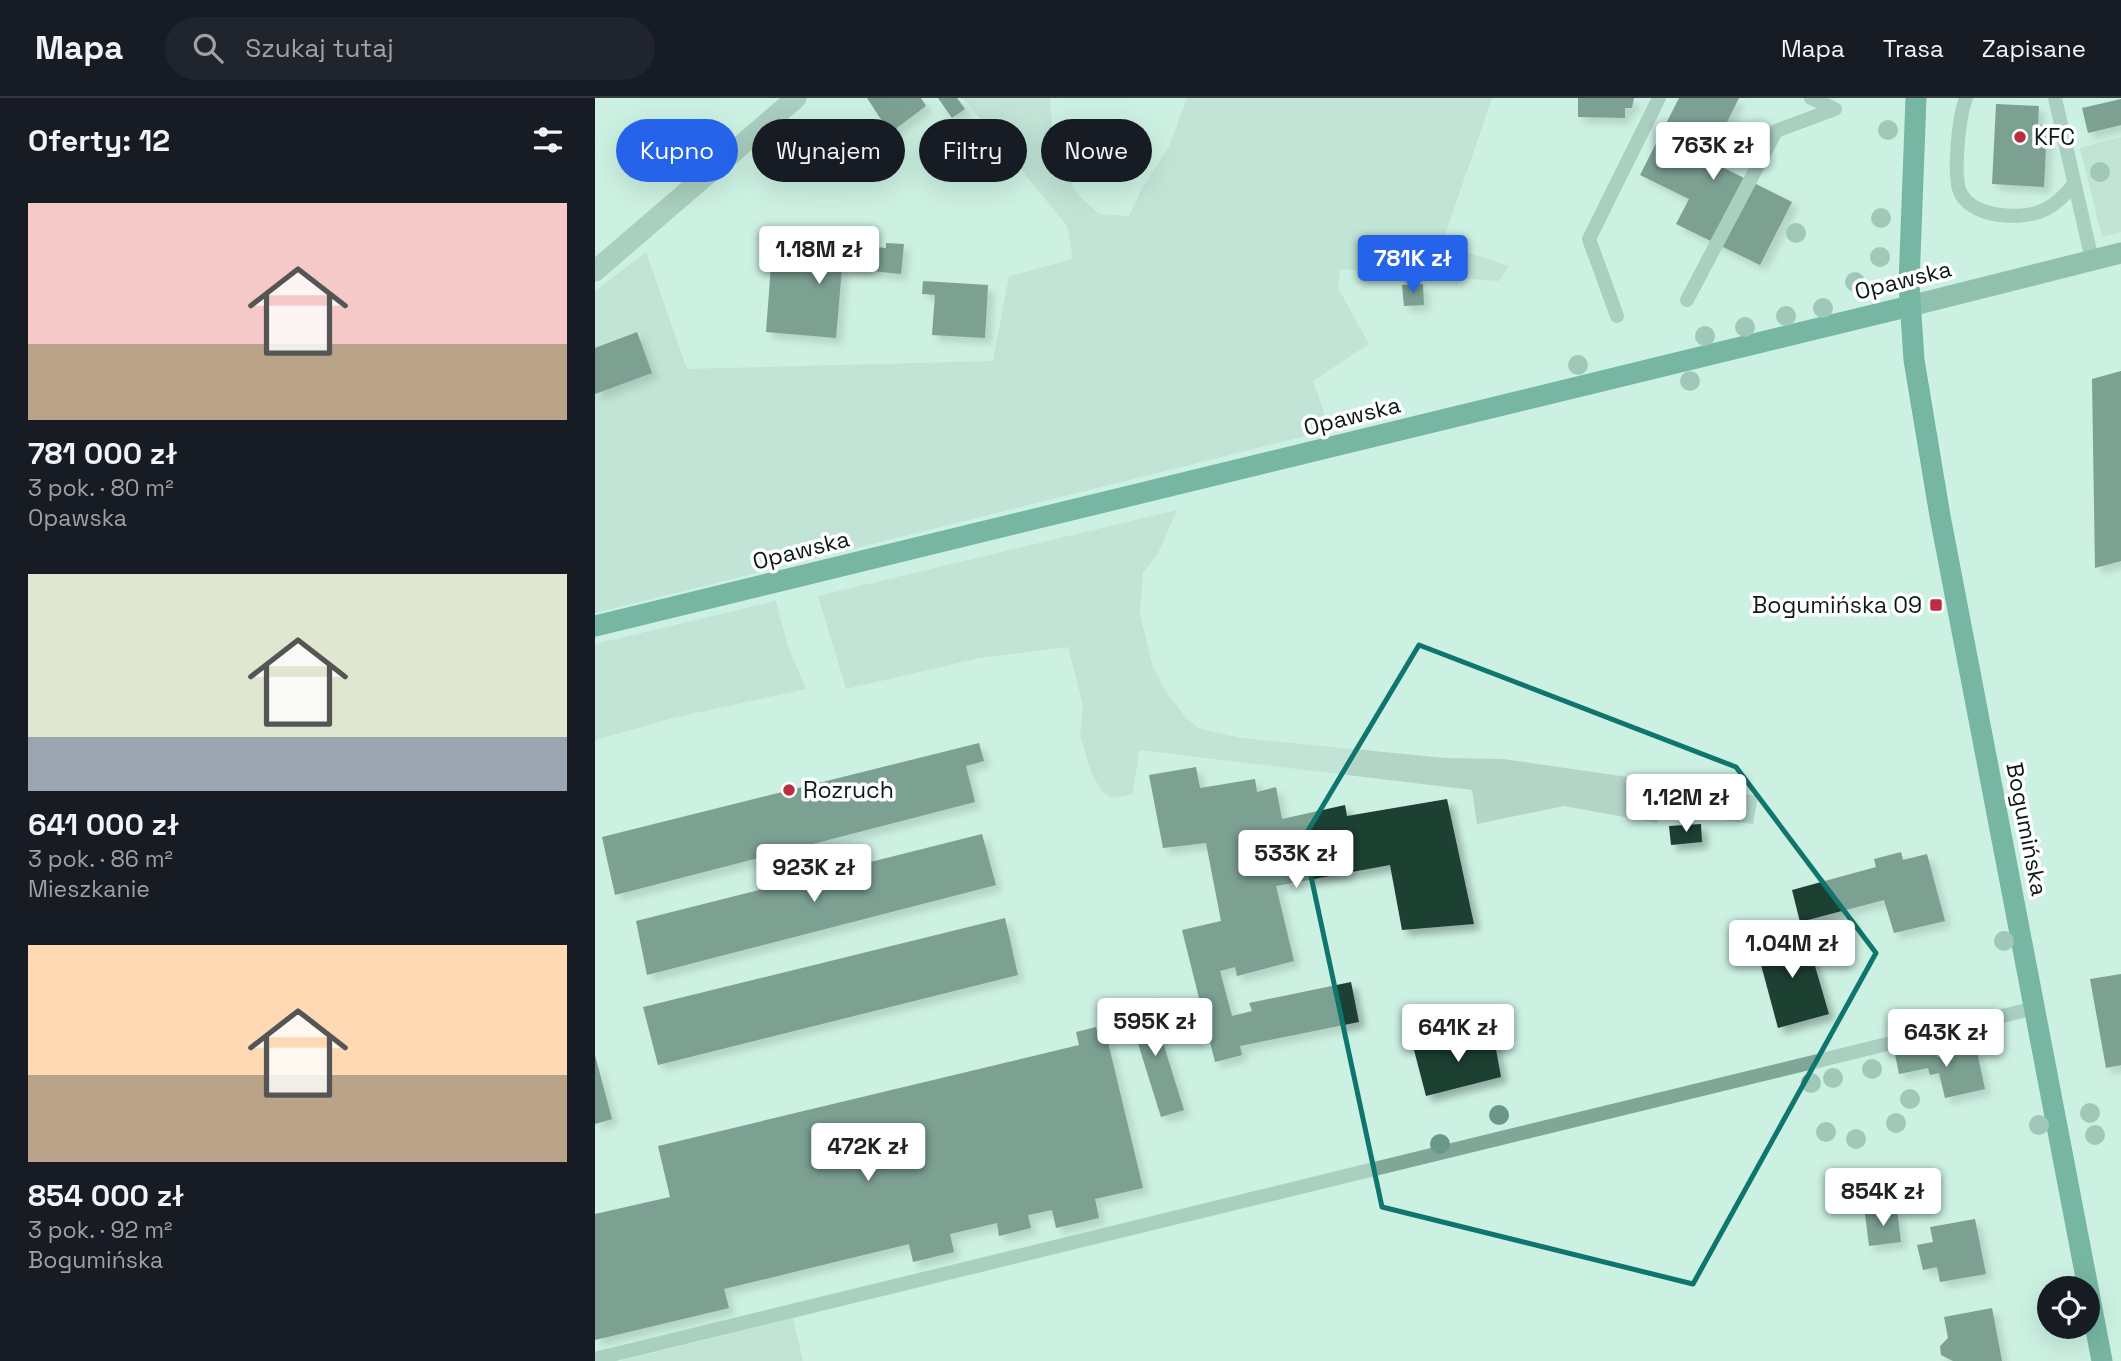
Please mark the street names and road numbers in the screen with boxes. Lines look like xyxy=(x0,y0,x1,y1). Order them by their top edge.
street label: Opawska xyxy=(1851,253,1955,307)
street label: Opawska xyxy=(1300,389,1404,443)
street label: Opawska xyxy=(749,523,853,577)
street label: Bogumińska xyxy=(1999,760,2055,898)

